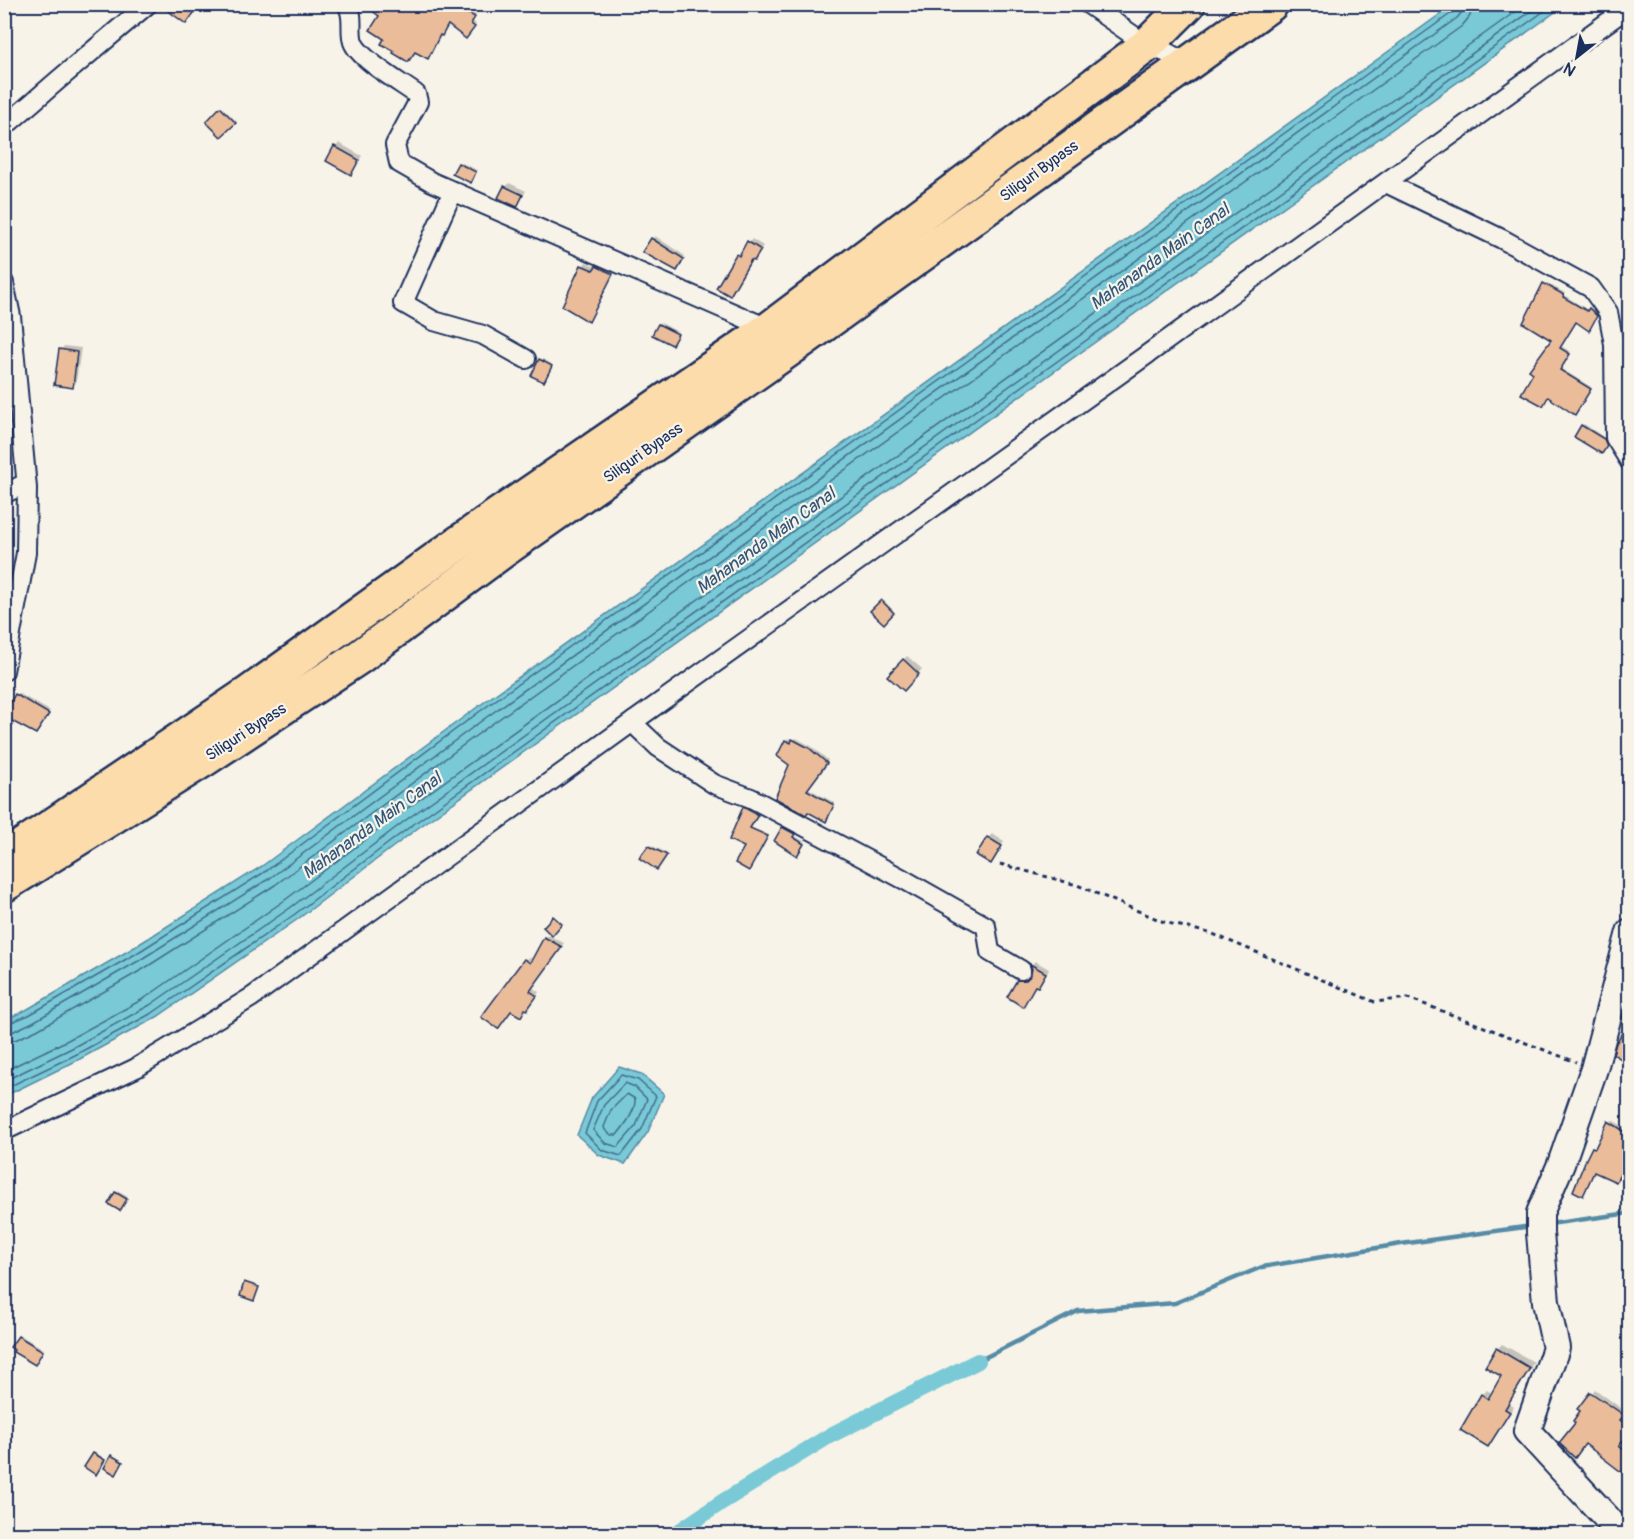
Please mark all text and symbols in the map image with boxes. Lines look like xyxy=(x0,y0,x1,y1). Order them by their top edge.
north arrow xyxy=(1547,27,1607,87)
text: N xyxy=(1560,58,1580,80)
street label: Siliguri Bypass xyxy=(996,136,1082,206)
water label: Mahananda Main Canal xyxy=(1086,198,1236,315)
street label: Siliguri Bypass xyxy=(600,418,686,488)
water label: Mahananda Main Canal xyxy=(692,482,842,599)
street label: Siliguri Bypass xyxy=(202,699,290,765)
water label: Mahananda Main Canal xyxy=(298,767,448,884)

